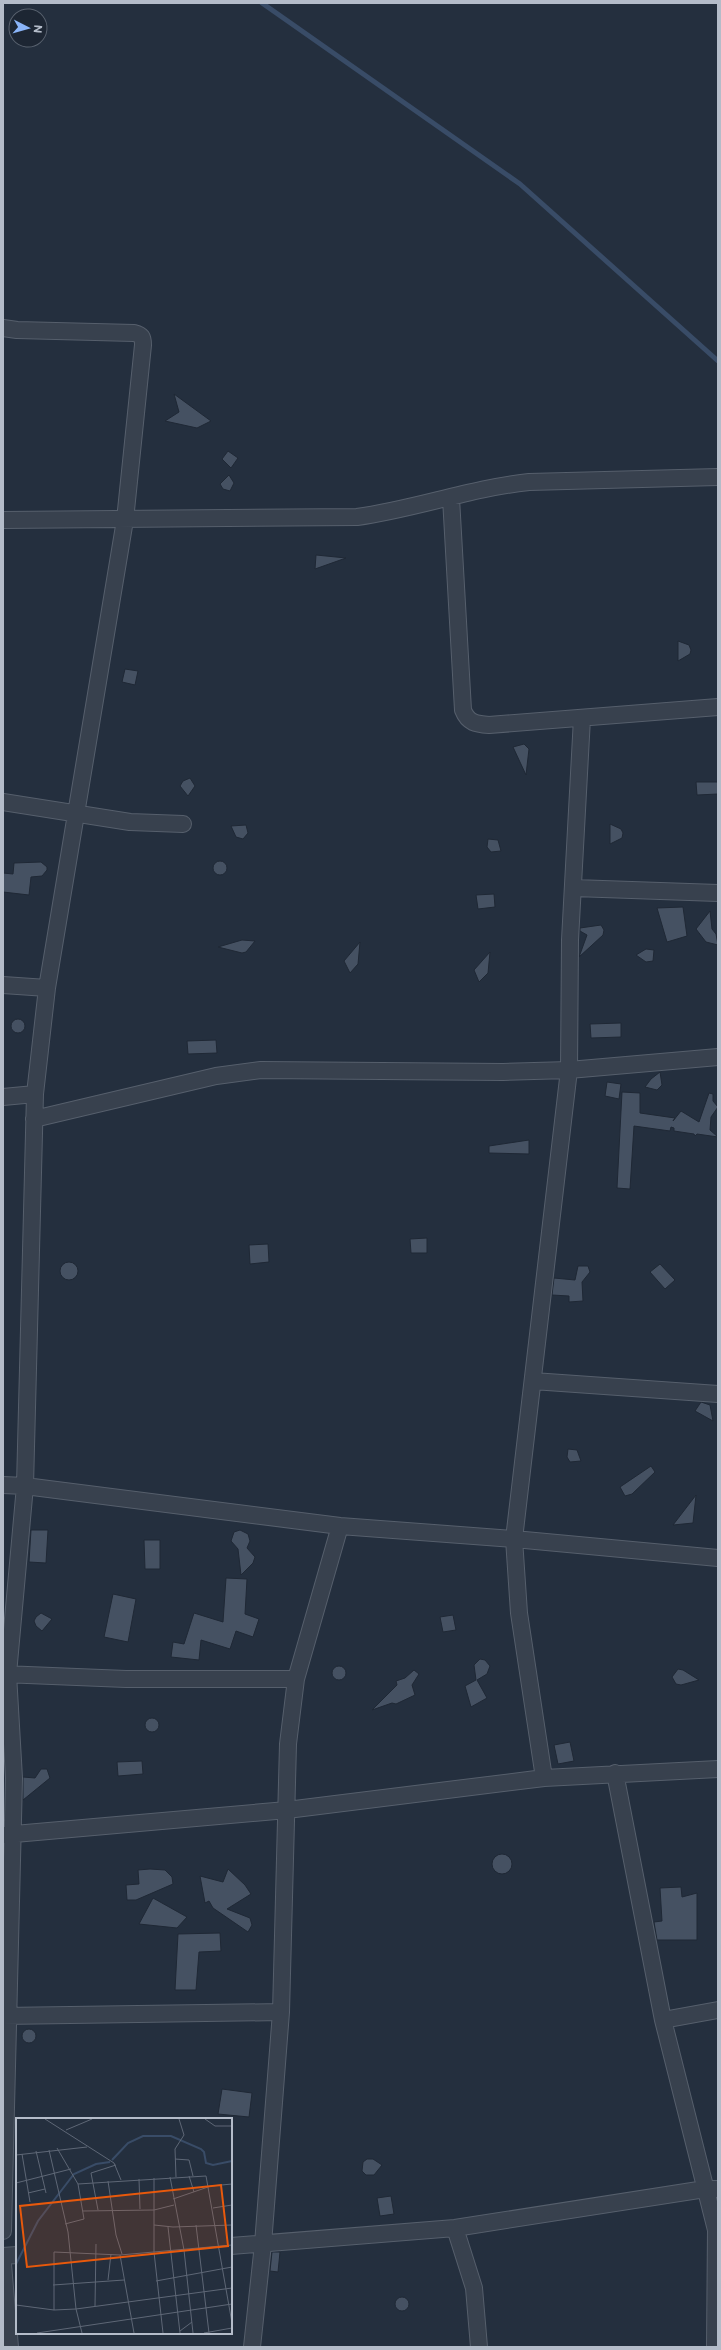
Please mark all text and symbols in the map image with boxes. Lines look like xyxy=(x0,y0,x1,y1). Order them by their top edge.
north arrow xyxy=(8,8,48,48)
text: N xyxy=(32,24,45,34)
inset map xyxy=(16,2118,232,2334)

